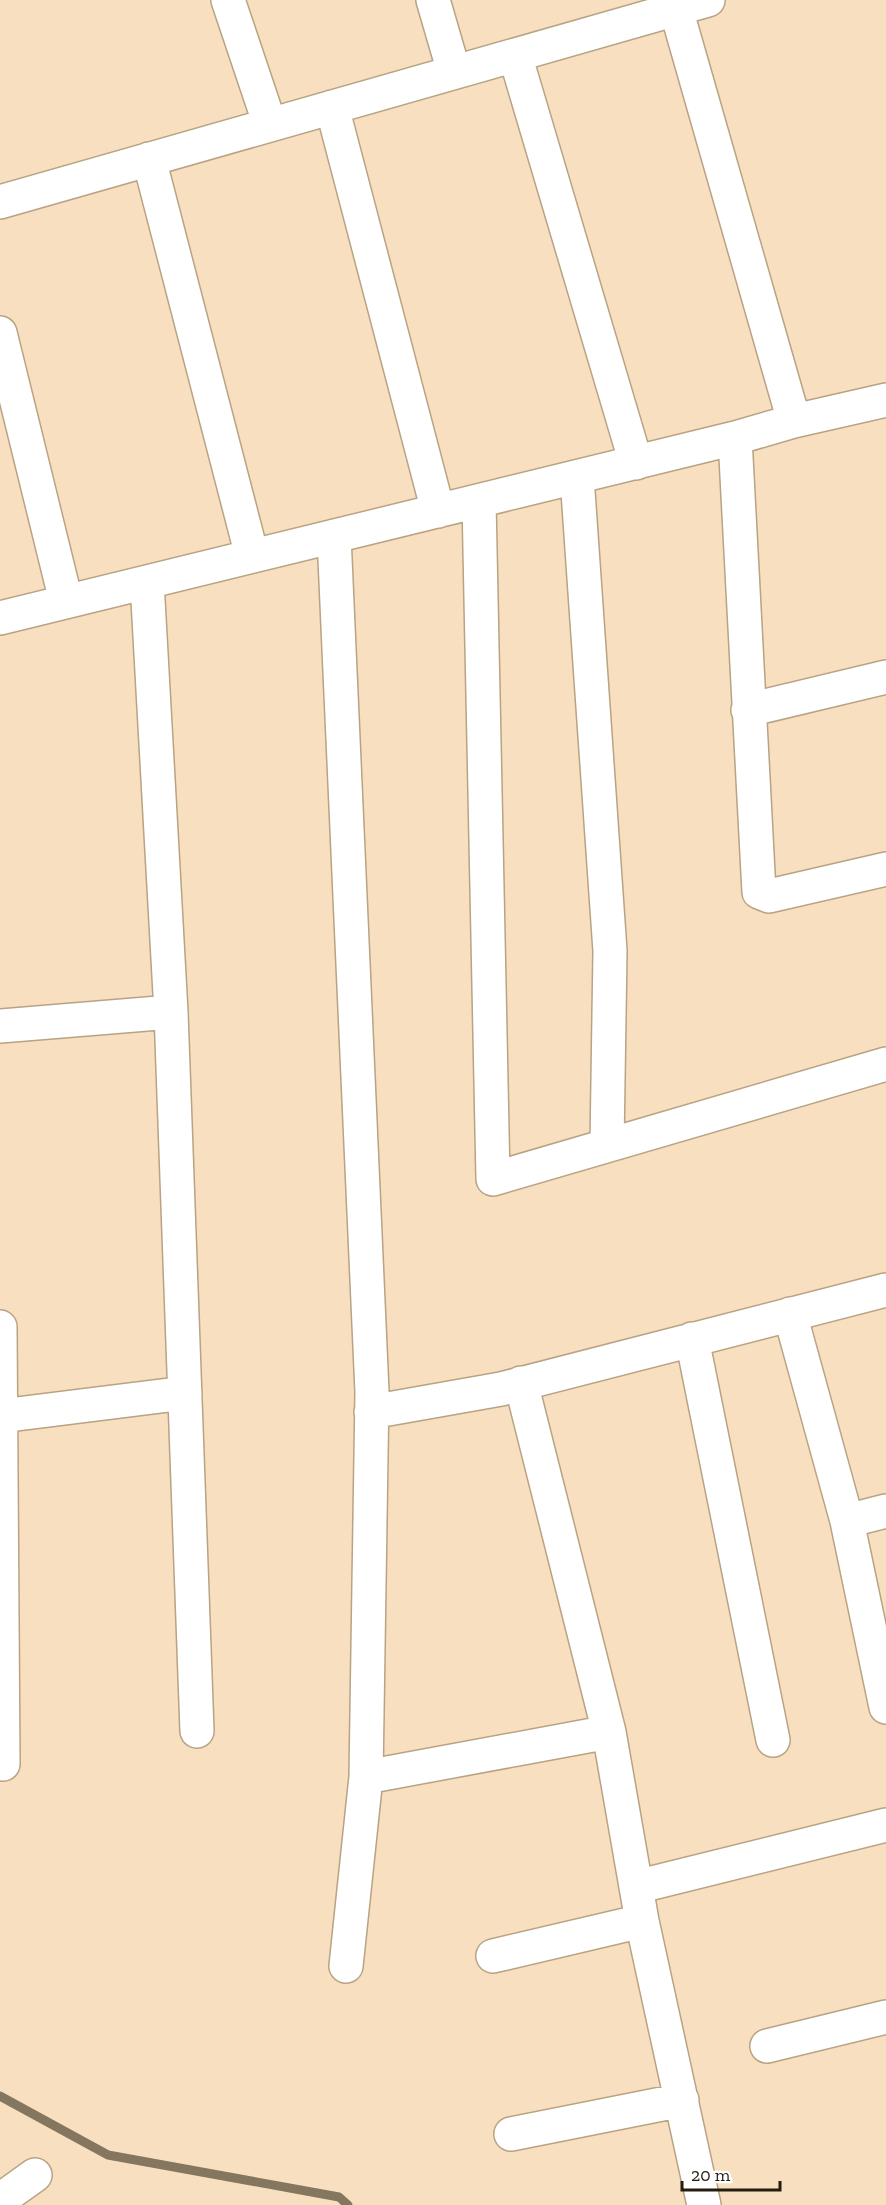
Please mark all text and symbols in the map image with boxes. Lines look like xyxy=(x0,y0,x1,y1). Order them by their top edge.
scale bar xyxy=(682,2154,780,2192)
text: 20 m xyxy=(691,2164,731,2186)

